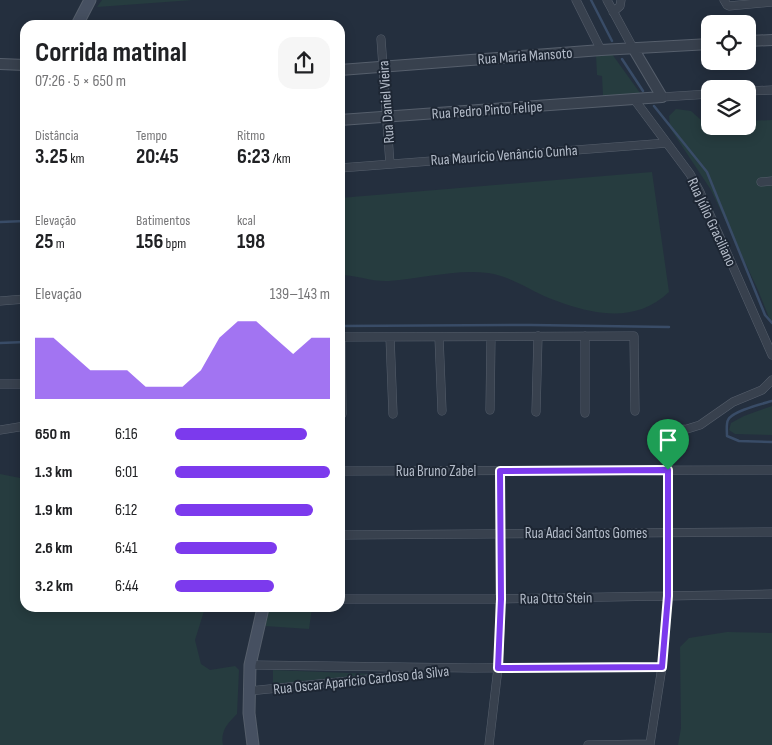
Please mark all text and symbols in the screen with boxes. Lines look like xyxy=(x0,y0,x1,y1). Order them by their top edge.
map controls xyxy=(701,15,756,135)
button: locate xyxy=(701,15,756,70)
text: Corrida matinal xyxy=(35,36,187,69)
button: share xyxy=(278,37,330,89)
street label: Rua Maria Mansoto xyxy=(477,44,573,69)
street label: Rua Daniel Vieira xyxy=(374,60,399,144)
text: 07:26 · 5 × 650 m xyxy=(35,72,126,91)
button: layers xyxy=(701,80,756,135)
street label: Rua Pedro Pinto Felipe xyxy=(431,97,543,124)
text: Distância xyxy=(35,127,79,144)
text: Tempo xyxy=(136,127,167,144)
text: Ritmo xyxy=(237,127,265,144)
street label: Rua Maurício Venâncio Cunha xyxy=(430,141,578,170)
text: 3.25 xyxy=(35,144,68,169)
text: 20:45 xyxy=(136,144,179,169)
text: 6:23 xyxy=(237,144,270,169)
text: km xyxy=(68,150,85,167)
text: /km xyxy=(270,150,291,167)
street label: Rua Júlio Graciliano xyxy=(683,175,740,270)
text: Elevação xyxy=(35,212,76,229)
text: Batimentos xyxy=(136,212,190,229)
text: kcal xyxy=(237,212,256,229)
text: 25 xyxy=(35,229,53,254)
text: 156 xyxy=(136,229,163,254)
text: 198 xyxy=(237,229,265,254)
text: m xyxy=(53,235,65,252)
text: bpm xyxy=(163,235,186,252)
text: Elevação xyxy=(35,285,82,304)
text: 139–143 m xyxy=(270,285,330,304)
pin xyxy=(647,419,689,470)
text: 650 m xyxy=(35,425,70,444)
text: 6:16 xyxy=(115,425,138,444)
icon: arrive xyxy=(654,426,682,454)
street label: Rua Bruno Zabel xyxy=(396,462,476,481)
text: 1.3 km xyxy=(35,463,72,482)
text: 6:01 xyxy=(115,463,138,482)
text: 1.9 km xyxy=(35,501,73,520)
text: 6:12 xyxy=(115,501,137,520)
street label: Rua Adaci Santos Gomes xyxy=(525,524,647,543)
text: 2.6 km xyxy=(35,539,73,558)
text: 6:41 xyxy=(115,539,137,558)
text: 3.2 km xyxy=(35,577,73,596)
text: 6:44 xyxy=(115,577,138,596)
street label: Rua Otto Stein xyxy=(520,588,592,609)
street label: Rua Oscar Aparício Cardoso da Silva xyxy=(272,662,450,699)

